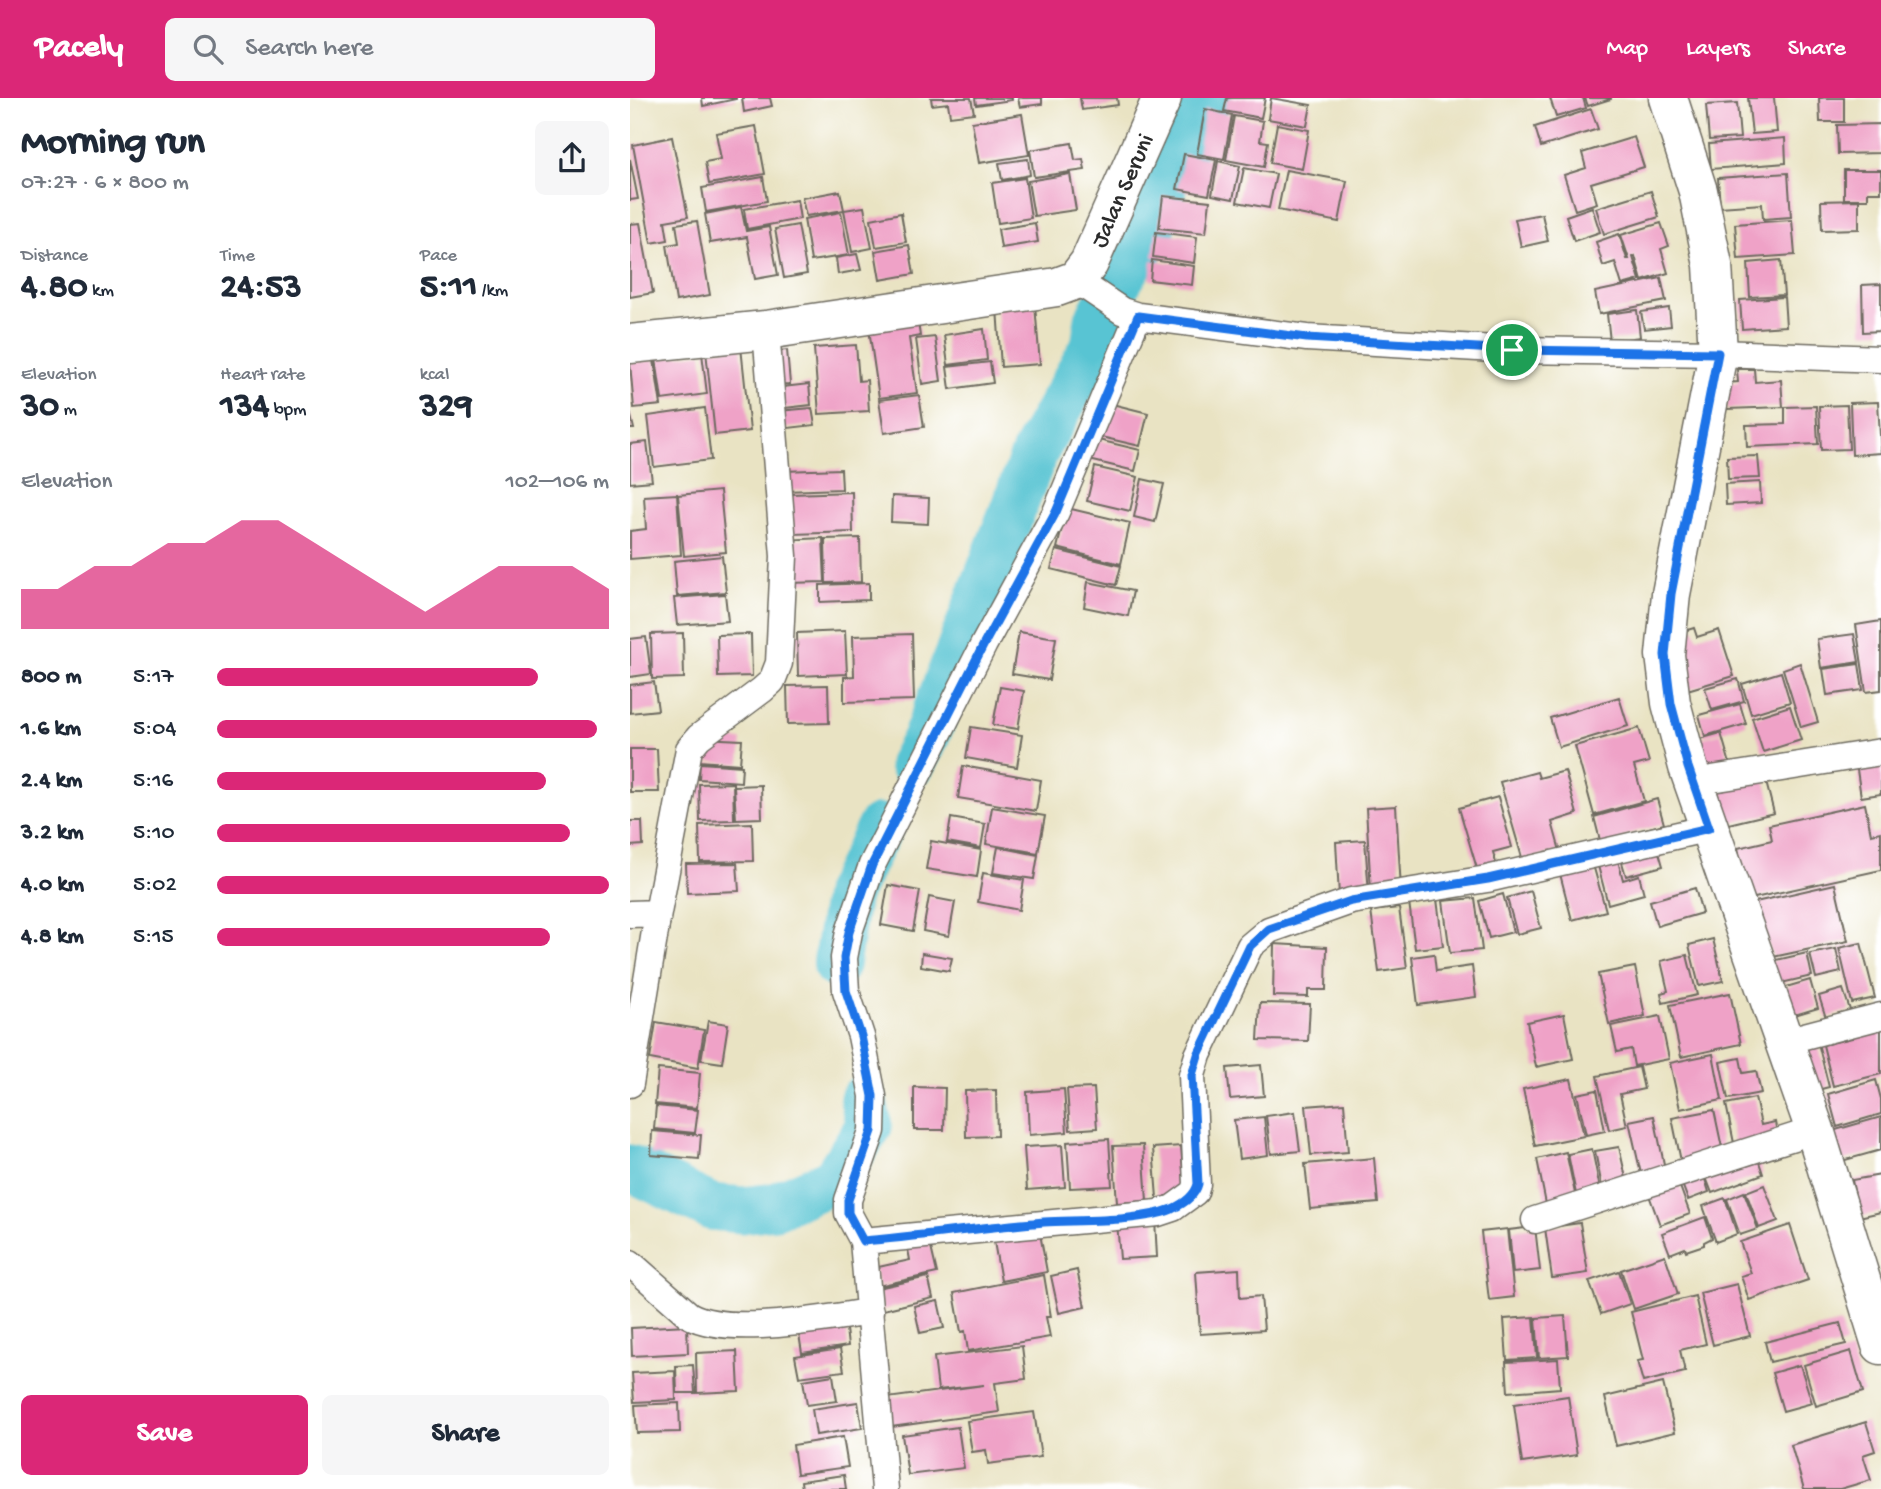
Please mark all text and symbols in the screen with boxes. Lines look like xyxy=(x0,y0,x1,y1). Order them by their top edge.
search box xyxy=(165,18,655,81)
text: Pacely xyxy=(35,30,123,68)
icon: search xyxy=(189,30,227,68)
text: Search here xyxy=(245,34,373,65)
text: Map xyxy=(1606,35,1648,64)
text: Layers xyxy=(1686,35,1750,64)
text: Share xyxy=(1788,35,1846,64)
button: share xyxy=(535,121,609,195)
text: Morning run xyxy=(21,122,205,166)
street label: Jalan Seruni xyxy=(1086,130,1162,253)
text: 07:27 · 6 × 800 m xyxy=(21,170,189,197)
text: Distance xyxy=(21,245,88,268)
text: Time xyxy=(220,245,255,268)
text: Pace xyxy=(420,245,457,268)
text: 4.80 xyxy=(21,268,88,309)
text: 24:53 xyxy=(220,268,302,309)
text: 5:11 xyxy=(420,268,477,309)
text: km xyxy=(88,280,114,303)
text: /km xyxy=(477,280,508,303)
pin xyxy=(1482,320,1542,380)
icon: arrive xyxy=(1493,331,1531,369)
text: Elevation xyxy=(21,364,97,387)
text: Heart rate xyxy=(220,364,305,387)
text: kcal xyxy=(420,364,449,387)
text: 30 xyxy=(21,387,59,428)
text: 134 xyxy=(220,387,269,428)
text: 329 xyxy=(420,387,473,428)
text: m xyxy=(59,399,77,422)
text: bpm xyxy=(269,399,307,422)
text: Elevation xyxy=(21,469,112,496)
text: 102–106 m xyxy=(506,469,609,496)
text: 800 m xyxy=(21,664,82,691)
text: 5:17 xyxy=(133,664,174,691)
text: 1.6 km xyxy=(21,716,81,743)
text: 5:04 xyxy=(133,716,176,743)
text: 2.4 km xyxy=(21,768,82,795)
text: 5:16 xyxy=(133,768,173,795)
text: 3.2 km xyxy=(21,820,83,847)
text: 5:10 xyxy=(133,820,175,847)
text: 4.0 km xyxy=(21,872,84,899)
text: 5:02 xyxy=(133,872,177,899)
text: 4.8 km xyxy=(21,924,84,951)
text: 5:15 xyxy=(133,924,174,951)
button: Save xyxy=(21,1395,308,1475)
button: Share xyxy=(322,1395,609,1475)

